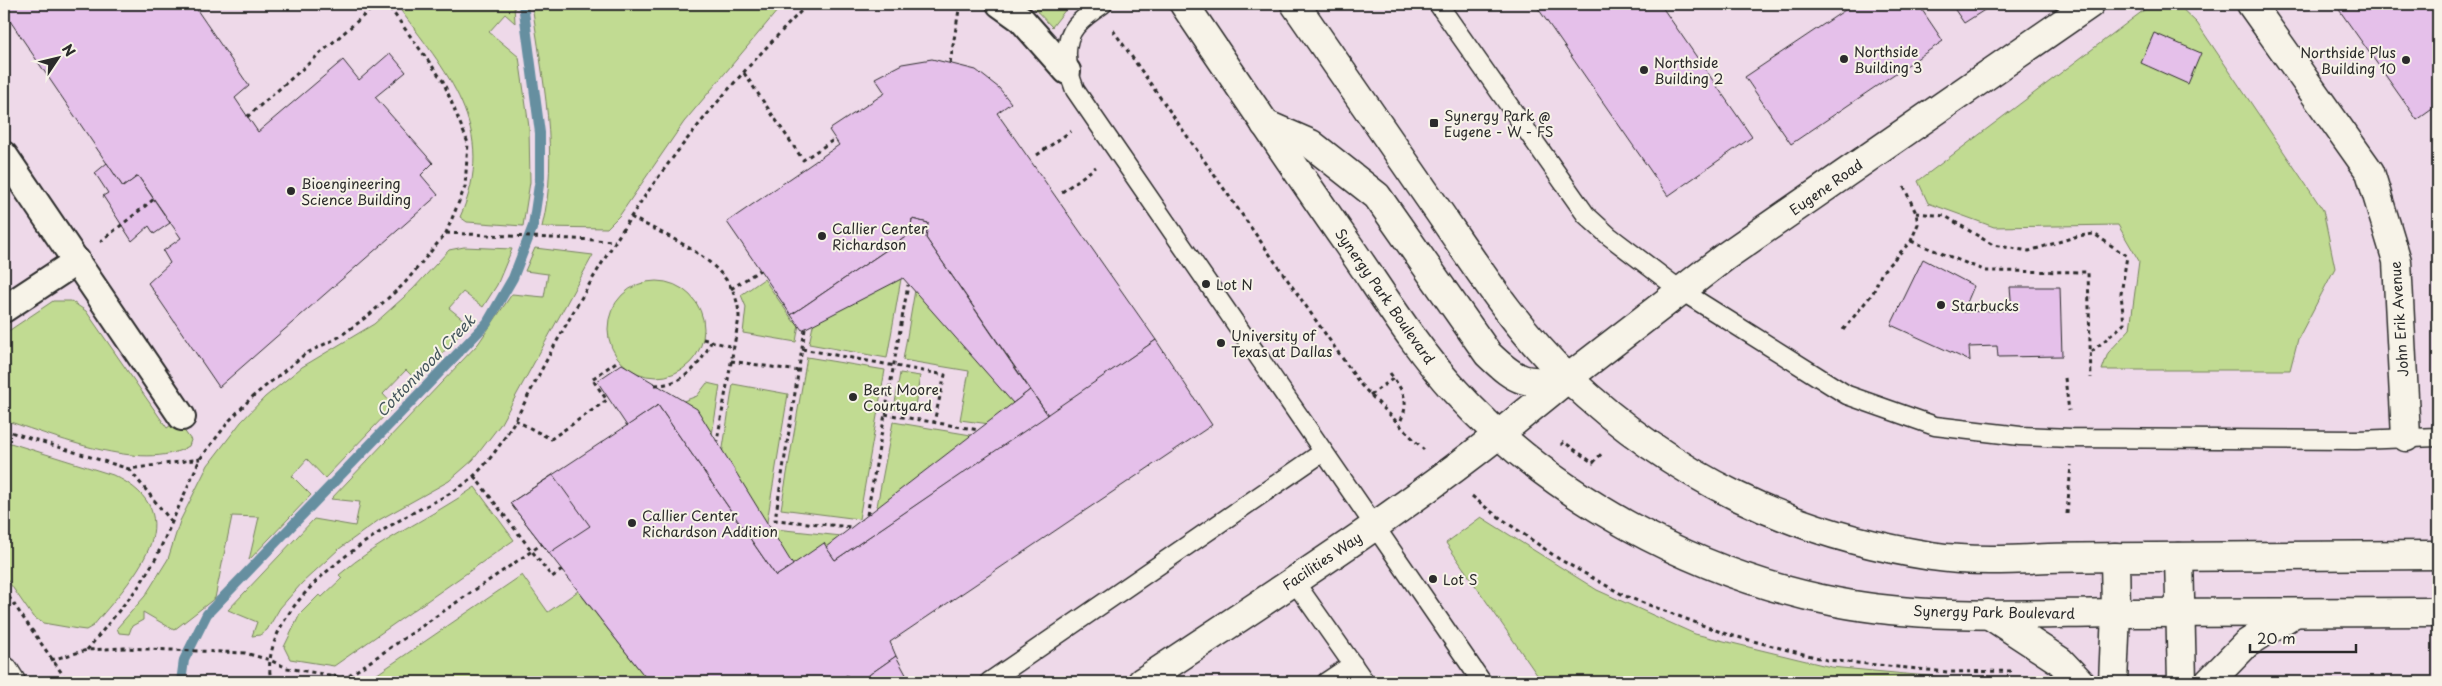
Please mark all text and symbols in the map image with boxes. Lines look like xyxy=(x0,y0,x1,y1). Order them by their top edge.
north arrow xyxy=(32,32,82,82)
text: N xyxy=(57,40,81,61)
place label: Northside Building 3 xyxy=(1854,41,1922,78)
place label: Northside Plus Building 10 xyxy=(2300,42,2396,79)
place label: Northside Building 2 xyxy=(1654,52,1723,89)
marker: Northside Building 3 xyxy=(1838,53,1850,65)
marker: Northside Plus Building 10 xyxy=(2400,54,2412,66)
marker: Northside Building 2 xyxy=(1638,64,1650,76)
place label: Synergy Park @ Eugene - W - FS xyxy=(1444,105,1554,142)
marker: Synergy Park @ Eugene - W - FS xyxy=(1428,117,1440,129)
street label: Eugene Road xyxy=(1785,154,1867,220)
place label: Bioengineering Science Building xyxy=(301,173,411,210)
marker: Bioengineering Science Building xyxy=(285,185,297,197)
place label: Callier Center Richardson xyxy=(832,218,928,255)
street label: Synergy Park Boulevard xyxy=(1330,224,1440,369)
marker: Callier Center Richardson xyxy=(816,230,828,242)
street label: John Erik Avenue xyxy=(2384,260,2414,378)
place label: Lot N xyxy=(1216,274,1253,295)
marker: Lot N xyxy=(1200,278,1212,290)
place label: Starbucks xyxy=(1951,295,2019,316)
marker: Starbucks xyxy=(1935,299,1947,311)
water label: Cottonwood Creek xyxy=(370,308,481,421)
place label: University of Texas at Dallas xyxy=(1231,325,1332,362)
marker: University of Texas at Dallas xyxy=(1215,337,1227,349)
place label: Bert Moore Courtyard xyxy=(863,379,939,416)
marker: Bert Moore Courtyard xyxy=(847,391,859,403)
place label: Callier Center Richardson Addition xyxy=(642,505,778,542)
marker: Callier Center Richardson Addition xyxy=(626,517,638,529)
street label: Facilities Way xyxy=(1278,527,1366,595)
place label: Lot S xyxy=(1443,569,1478,590)
marker: Lot S xyxy=(1427,573,1439,585)
street label: Synergy Park Boulevard xyxy=(1913,600,2075,624)
scale bar xyxy=(2250,621,2356,653)
text: 20 m xyxy=(2257,626,2296,649)

